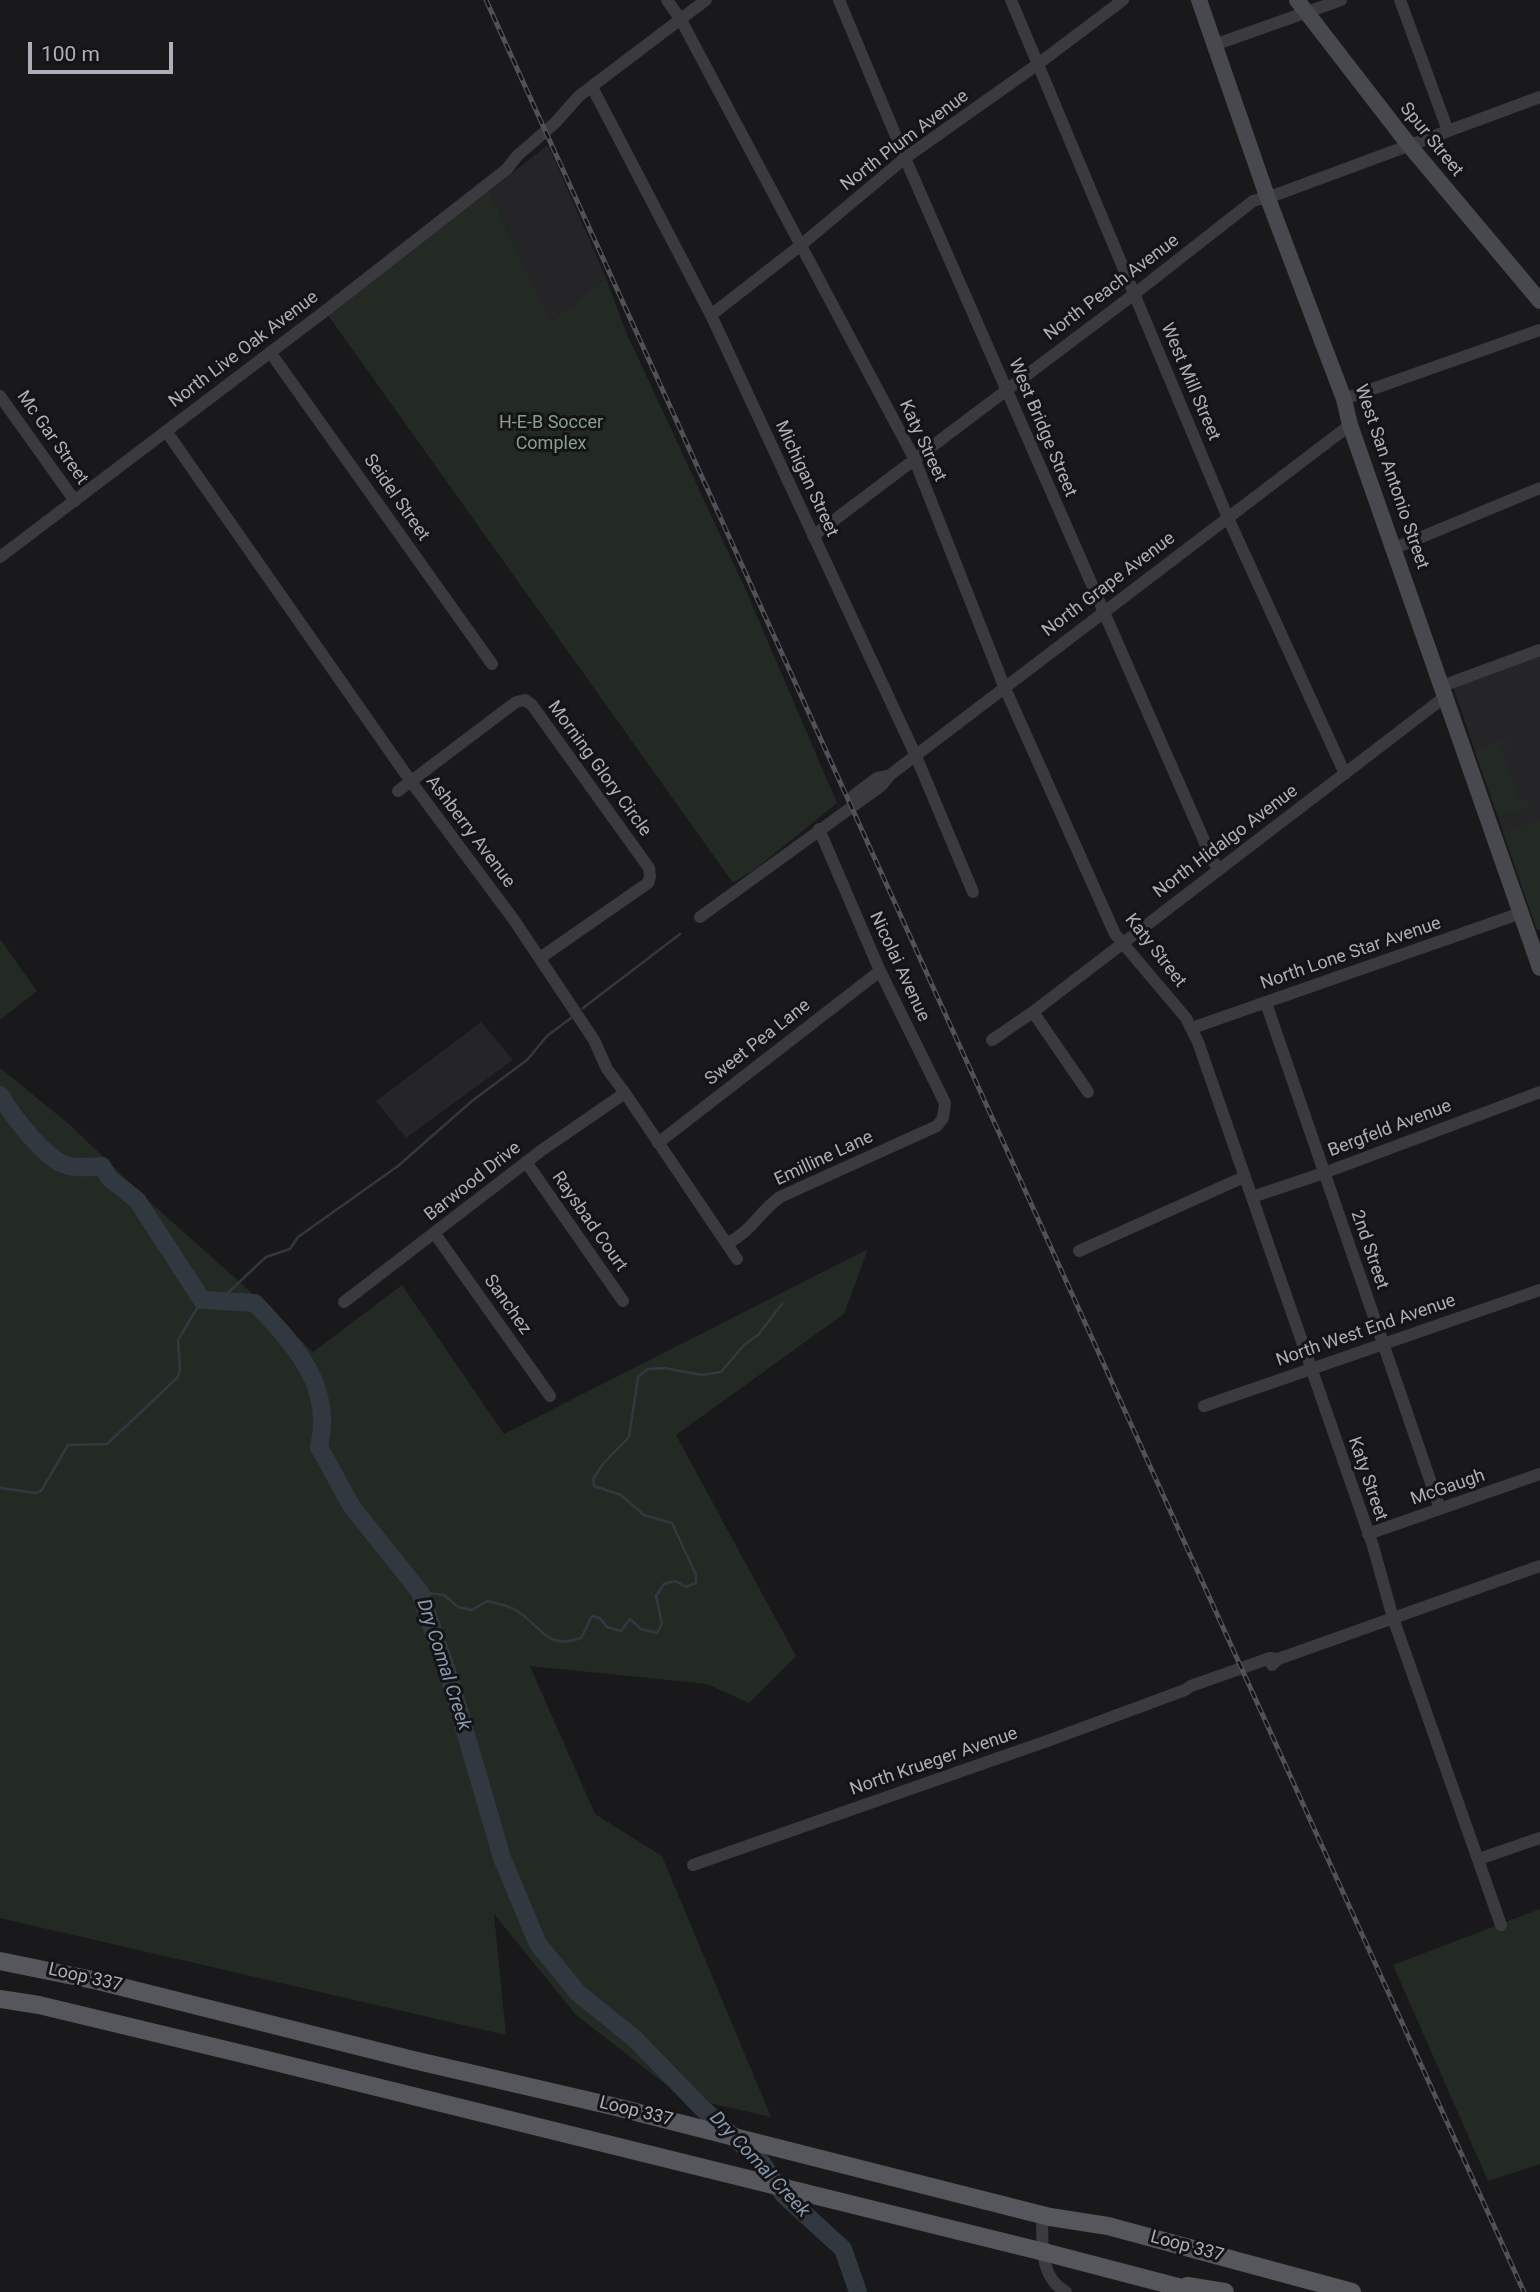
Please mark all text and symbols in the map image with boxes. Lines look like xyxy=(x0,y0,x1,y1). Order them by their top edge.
scale bar xyxy=(32,28,177,72)
text: 100 m xyxy=(41,42,100,66)
street label: North Plum Avenue xyxy=(837,86,973,196)
street label: Spur Street xyxy=(1395,99,1467,181)
street label: North Peach Avenue xyxy=(1040,230,1184,346)
street label: North Live Oak Avenue xyxy=(165,287,323,413)
street label: West Mill Street xyxy=(1156,320,1224,444)
street label: West Bridge Street xyxy=(1003,356,1081,500)
street label: West San Antonio Street xyxy=(1349,382,1433,572)
street label: Mc Gar Street xyxy=(12,387,92,489)
street label: Katy Street xyxy=(894,397,950,485)
park label: H-E-B Soccer Complex xyxy=(499,412,603,454)
street label: Michigan Street xyxy=(770,418,842,540)
street label: Seidel Street xyxy=(358,451,434,545)
street label: North Grape Avenue xyxy=(1038,528,1180,642)
street label: Morning Glory Circle xyxy=(543,697,655,841)
street label: Ashberry Avenue xyxy=(421,772,519,892)
street label: North Hidalgo Avenue xyxy=(1150,781,1302,903)
street label: Nicolai Avenue xyxy=(864,909,934,1025)
street label: Katy Street xyxy=(1120,910,1190,992)
street label: North Lone Star Avenue xyxy=(1258,913,1444,995)
street label: Sweet Pea Lane xyxy=(701,995,815,1091)
street label: Bergfeld Avenue xyxy=(1325,1096,1455,1162)
street label: Emilline Lane xyxy=(771,1127,877,1191)
street label: Barwood Drive xyxy=(421,1138,525,1226)
street label: Raysbad Court xyxy=(546,1168,632,1276)
street label: 2nd Street xyxy=(1345,1208,1393,1292)
street label: Sanchez xyxy=(479,1271,535,1339)
street label: North West End Avenue xyxy=(1273,1290,1459,1372)
street label: Katy Street xyxy=(1343,1434,1391,1524)
street label: McGaugh xyxy=(1408,1465,1488,1511)
water label: Dry Comal Creek xyxy=(411,1596,475,1734)
street label: North Krueger Avenue xyxy=(847,1723,1021,1801)
street label: Loop 337 xyxy=(46,1959,124,1997)
street label: Loop 337 xyxy=(597,2092,675,2132)
water label: Dry Comal Creek xyxy=(704,2107,814,2223)
street label: Loop 337 xyxy=(1148,2227,1226,2267)

